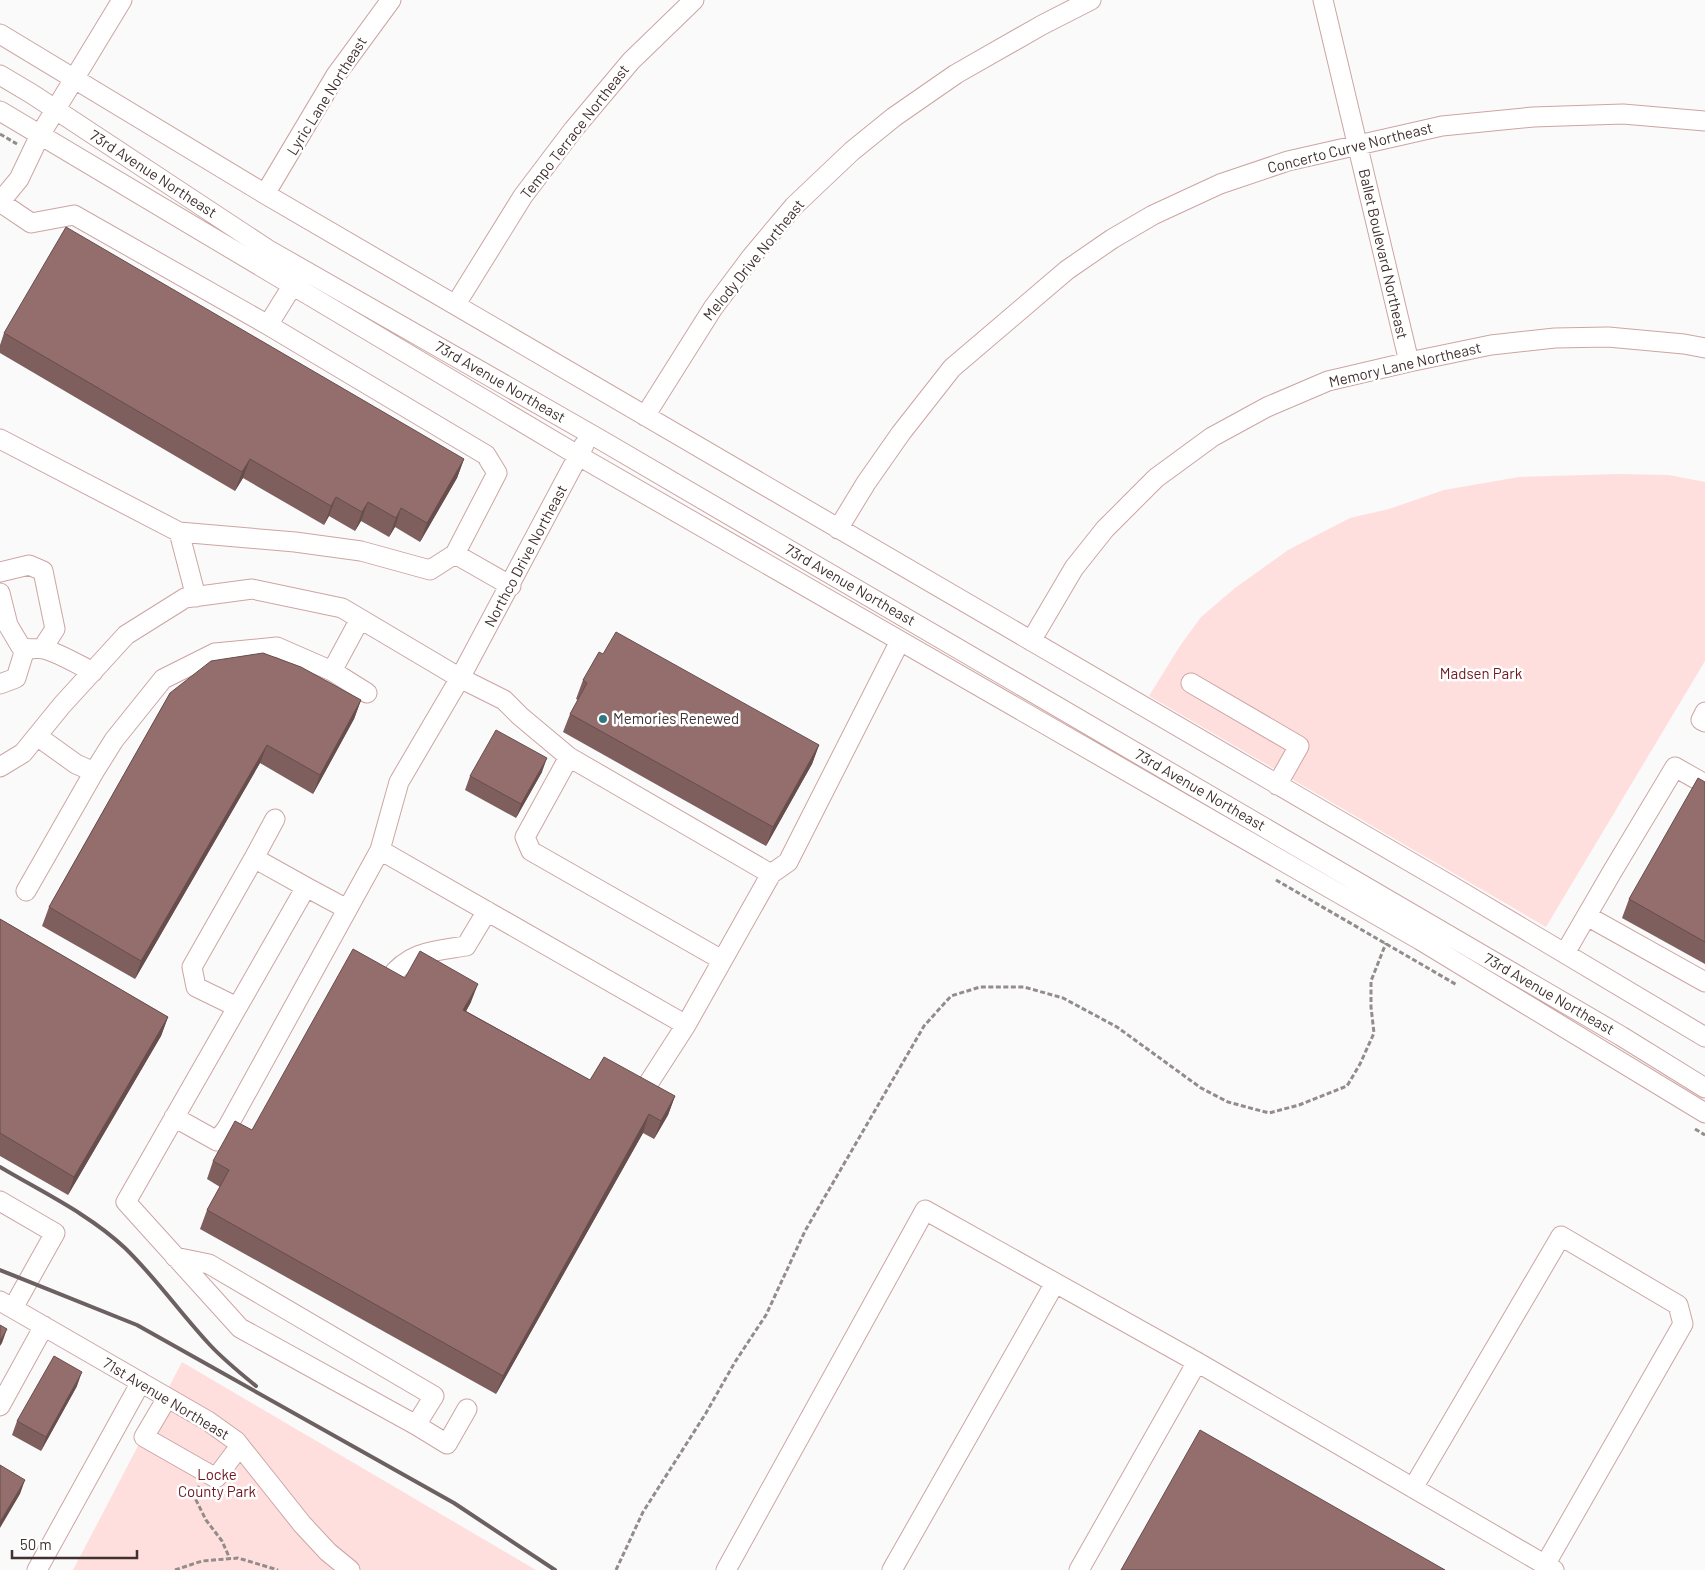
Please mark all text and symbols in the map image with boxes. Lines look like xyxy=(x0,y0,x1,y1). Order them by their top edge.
street label: Lyric Lane Northeast xyxy=(282,33,370,158)
street label: Tempo Terrace Northeast xyxy=(516,61,632,202)
street label: Concerto Curve Northeast xyxy=(1265,118,1434,176)
street label: 73rd Avenue Northeast xyxy=(87,125,220,221)
street label: Ballet Boulevard Northeast xyxy=(1356,167,1412,341)
street label: Melody Drive Northeast xyxy=(699,195,808,324)
street label: 73rd Avenue Northeast xyxy=(432,336,569,426)
street label: Memory Lane Northeast xyxy=(1327,338,1483,390)
street label: Northco Drive Northeast xyxy=(480,481,570,630)
street label: 73rd Avenue Northeast xyxy=(782,539,919,629)
park label: Madsen Park xyxy=(1440,664,1523,682)
place label: Memories Renewed xyxy=(613,709,739,727)
marker: Memories Renewed xyxy=(597,713,609,725)
street label: 73rd Avenue Northeast xyxy=(1132,744,1269,834)
street label: 73rd Avenue Northeast xyxy=(1481,948,1618,1038)
street label: 71st Avenue Northeast xyxy=(100,1353,233,1443)
park label: Locke County Park xyxy=(178,1465,257,1500)
scale bar xyxy=(12,1528,138,1560)
text: 50 m xyxy=(20,1535,52,1553)

